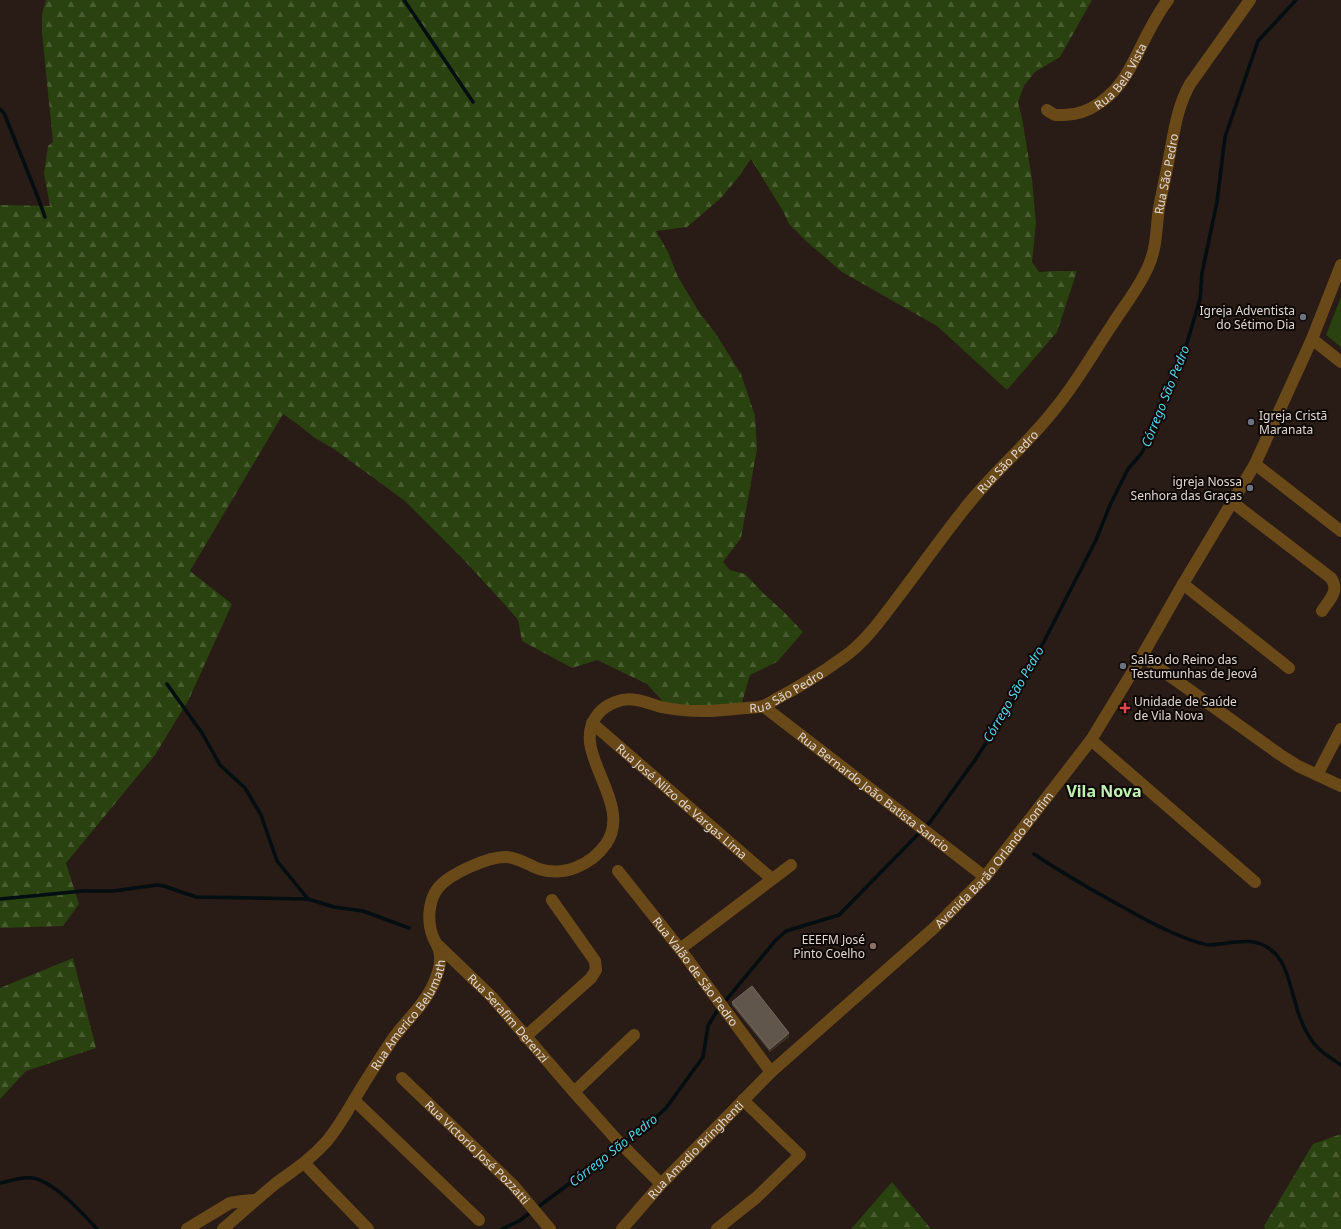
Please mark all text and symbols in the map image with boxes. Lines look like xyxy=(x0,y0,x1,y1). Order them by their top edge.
street label: Rua Bela Vista xyxy=(1091,40,1150,113)
street label: Rua São Pedro xyxy=(1150,132,1182,215)
place label: Igreja Adventista do Sétimo Dia xyxy=(1200,302,1295,333)
marker: Igreja Adventista do Sétimo Dia xyxy=(1298,312,1308,322)
water label: Córrego São Pedro xyxy=(1136,343,1194,449)
place label: Igreja Cristã Maranata xyxy=(1259,407,1327,438)
marker: Igreja Cristã Maranata xyxy=(1246,417,1256,427)
street label: Rua São Pedro xyxy=(973,426,1042,497)
place label: igreja Nossa Senhora das Graças xyxy=(1131,473,1242,504)
marker: igreja Nossa Senhora das Graças xyxy=(1245,483,1255,493)
water label: Córrego São Pedro xyxy=(978,643,1048,745)
place label: Salão do Reino das Testumunhas de Jeová xyxy=(1131,651,1257,682)
marker: Salão do Reino das Testumunhas de Jeová xyxy=(1118,661,1128,671)
street label: Rua São Pedro xyxy=(749,665,827,716)
place label: Unidade de Saúde de Vila Nova xyxy=(1134,693,1237,724)
marker: Unidade de Saúde de Vila Nova xyxy=(1119,702,1131,714)
street label: Rua Bernardo João Batista Sancio xyxy=(794,727,953,855)
street label: Rua José Nilzo de Vargas Lima xyxy=(613,739,751,863)
district label: Vila Nova xyxy=(1066,780,1142,802)
street label: Avenida Barão Orlando Bonfim xyxy=(930,788,1057,932)
street label: Rua Valão de São Pedro xyxy=(649,913,743,1030)
place label: EEEFM José Pinto Coelho xyxy=(793,931,865,962)
marker: EEEFM José Pinto Coelho xyxy=(868,941,878,951)
street label: Rua Americo Belumath xyxy=(366,959,449,1073)
street label: Rua Serafim Derenzi xyxy=(464,970,553,1066)
street label: Rua Victorio José Pozzatti xyxy=(422,1096,534,1208)
street label: Rua Amadio Bringhenti xyxy=(643,1097,747,1202)
water label: Córrego São Pedro xyxy=(565,1110,661,1190)

